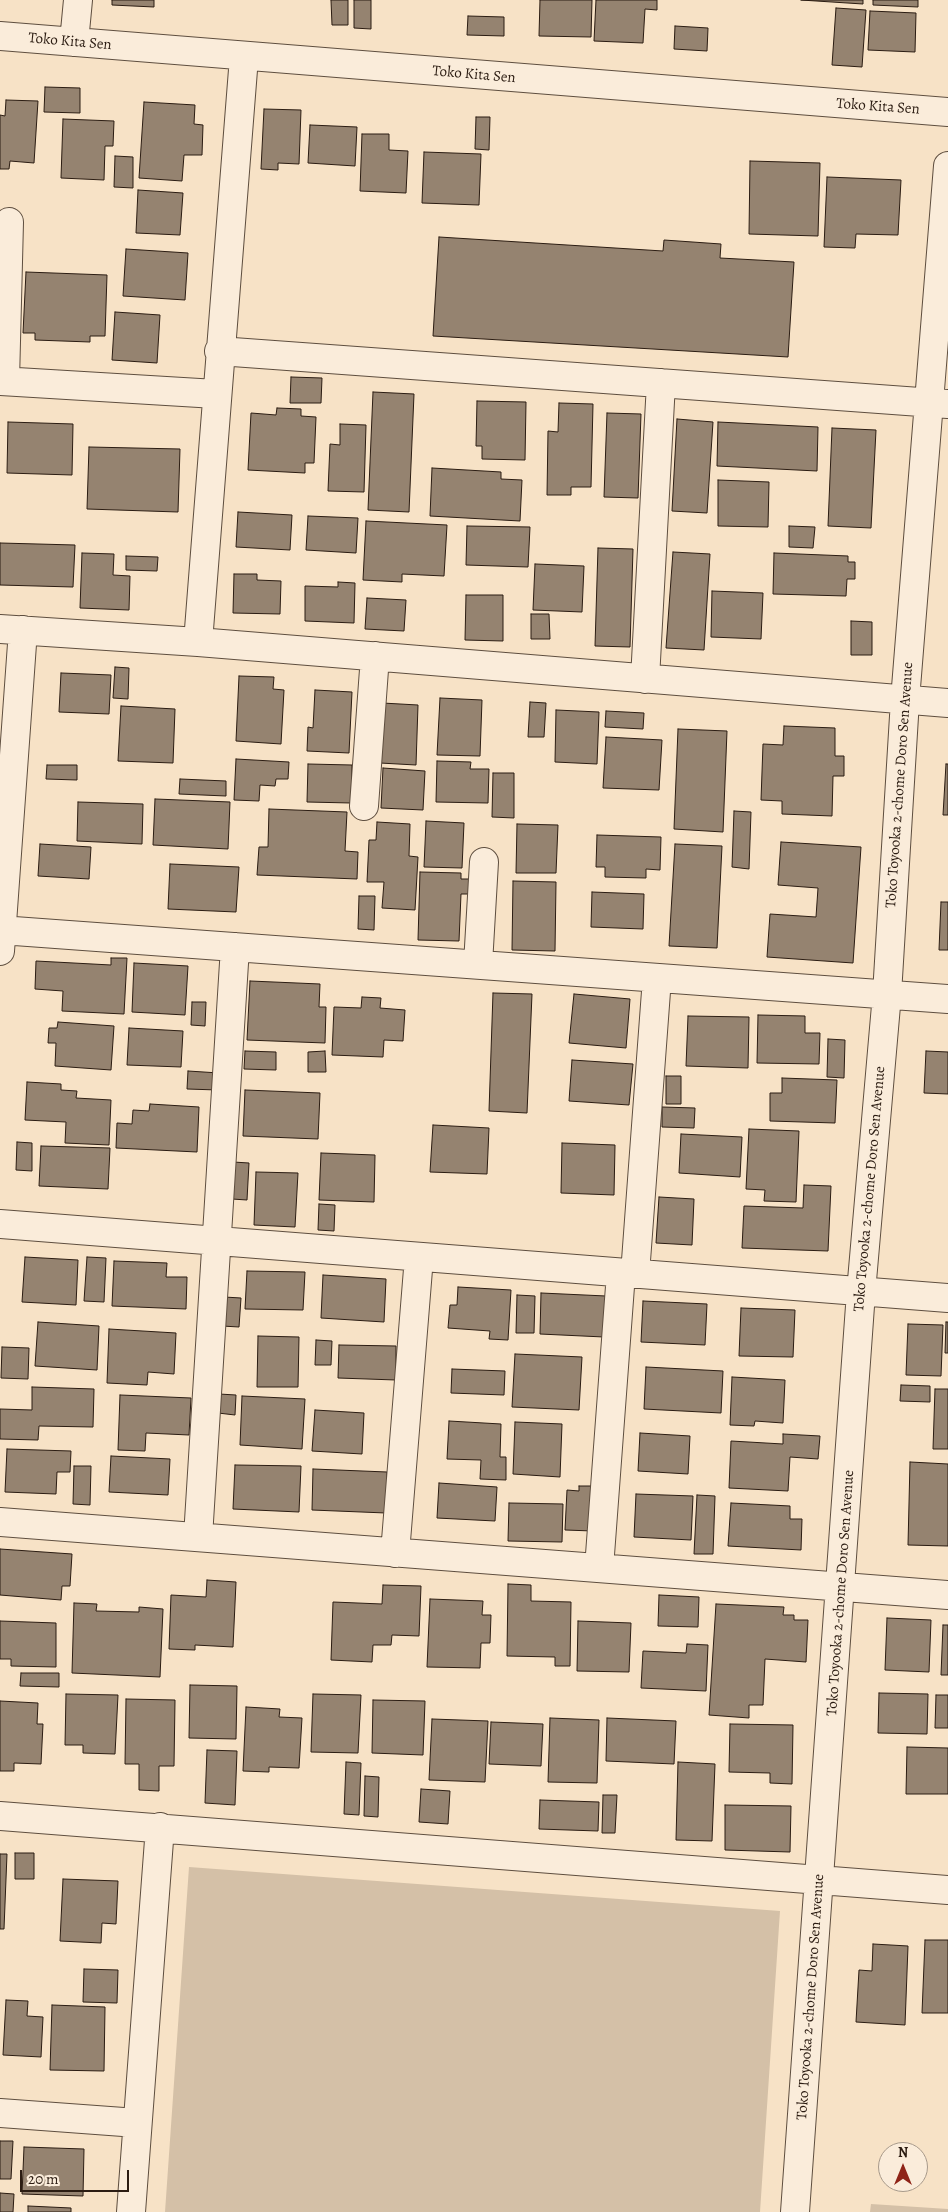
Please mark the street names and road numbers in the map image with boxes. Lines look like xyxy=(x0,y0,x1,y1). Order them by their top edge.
street label: Toko Kita Sen xyxy=(28,29,112,55)
street label: Toko Kita Sen xyxy=(432,62,516,88)
street label: Toko Kita Sen xyxy=(836,95,920,119)
street label: Toko Toyooka 2-chome Doro Sen Avenue xyxy=(882,661,918,909)
street label: Toko Toyooka 2-chome Doro Sen Avenue xyxy=(850,1065,890,1313)
street label: Toko Toyooka 2-chome Doro Sen Avenue xyxy=(823,1469,859,1717)
street label: Toko Toyooka 2-chome Doro Sen Avenue xyxy=(793,1873,829,2121)

